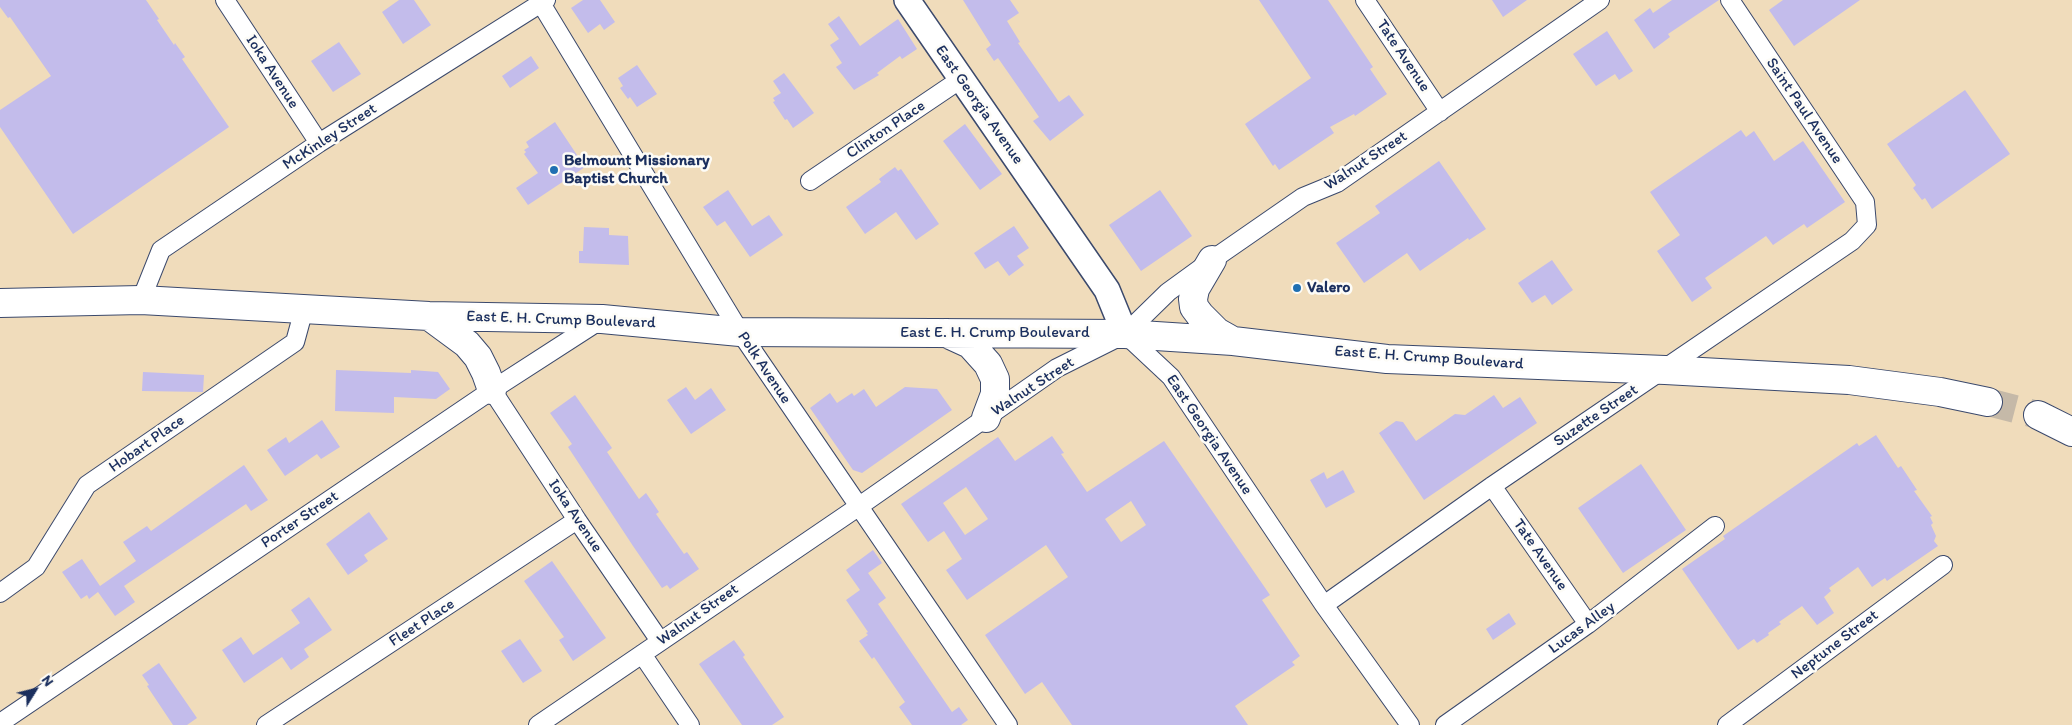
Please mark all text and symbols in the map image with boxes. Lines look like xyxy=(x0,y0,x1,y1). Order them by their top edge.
street label: Tate Avenue xyxy=(1372,16,1434,96)
street label: Ioka Avenue xyxy=(241,32,303,112)
street label: East Georgia Avenue xyxy=(931,42,1027,168)
street label: Saint Paul Avenue xyxy=(1761,54,1847,168)
street label: Clinton Place xyxy=(843,97,929,163)
street label: McKinley Street xyxy=(279,99,381,175)
street label: Walnut Street xyxy=(1321,127,1411,195)
place label: Belmount Missionary Baptist Church xyxy=(564,151,709,189)
marker: Belmount Missionary Baptist Church xyxy=(548,164,560,176)
place label: Valero xyxy=(1307,278,1350,298)
marker: Valero xyxy=(1291,282,1303,294)
street label: East E. H. Crump Boulevard xyxy=(466,307,656,333)
street label: East E. H. Crump Boulevard xyxy=(900,323,1090,343)
street label: Polk Avenue xyxy=(733,328,795,408)
street label: East E. H. Crump Boulevard xyxy=(1334,342,1524,374)
street label: Walnut Street xyxy=(988,353,1078,421)
street label: East Georgia Avenue xyxy=(1162,371,1256,499)
street label: Suzette Street xyxy=(1550,381,1642,451)
street label: Hobart Place xyxy=(105,411,189,477)
street label: Ioka Avenue xyxy=(544,476,606,556)
street label: Porter Street xyxy=(258,487,342,553)
street label: Tate Avenue xyxy=(1508,516,1572,594)
street label: Walnut Street xyxy=(654,580,742,650)
street label: Fleet Place xyxy=(386,595,458,651)
street label: Lucas Alley xyxy=(1545,597,1619,659)
street label: Neptune Street xyxy=(1788,606,1882,684)
north arrow xyxy=(10,665,60,715)
text: N xyxy=(38,672,57,690)

